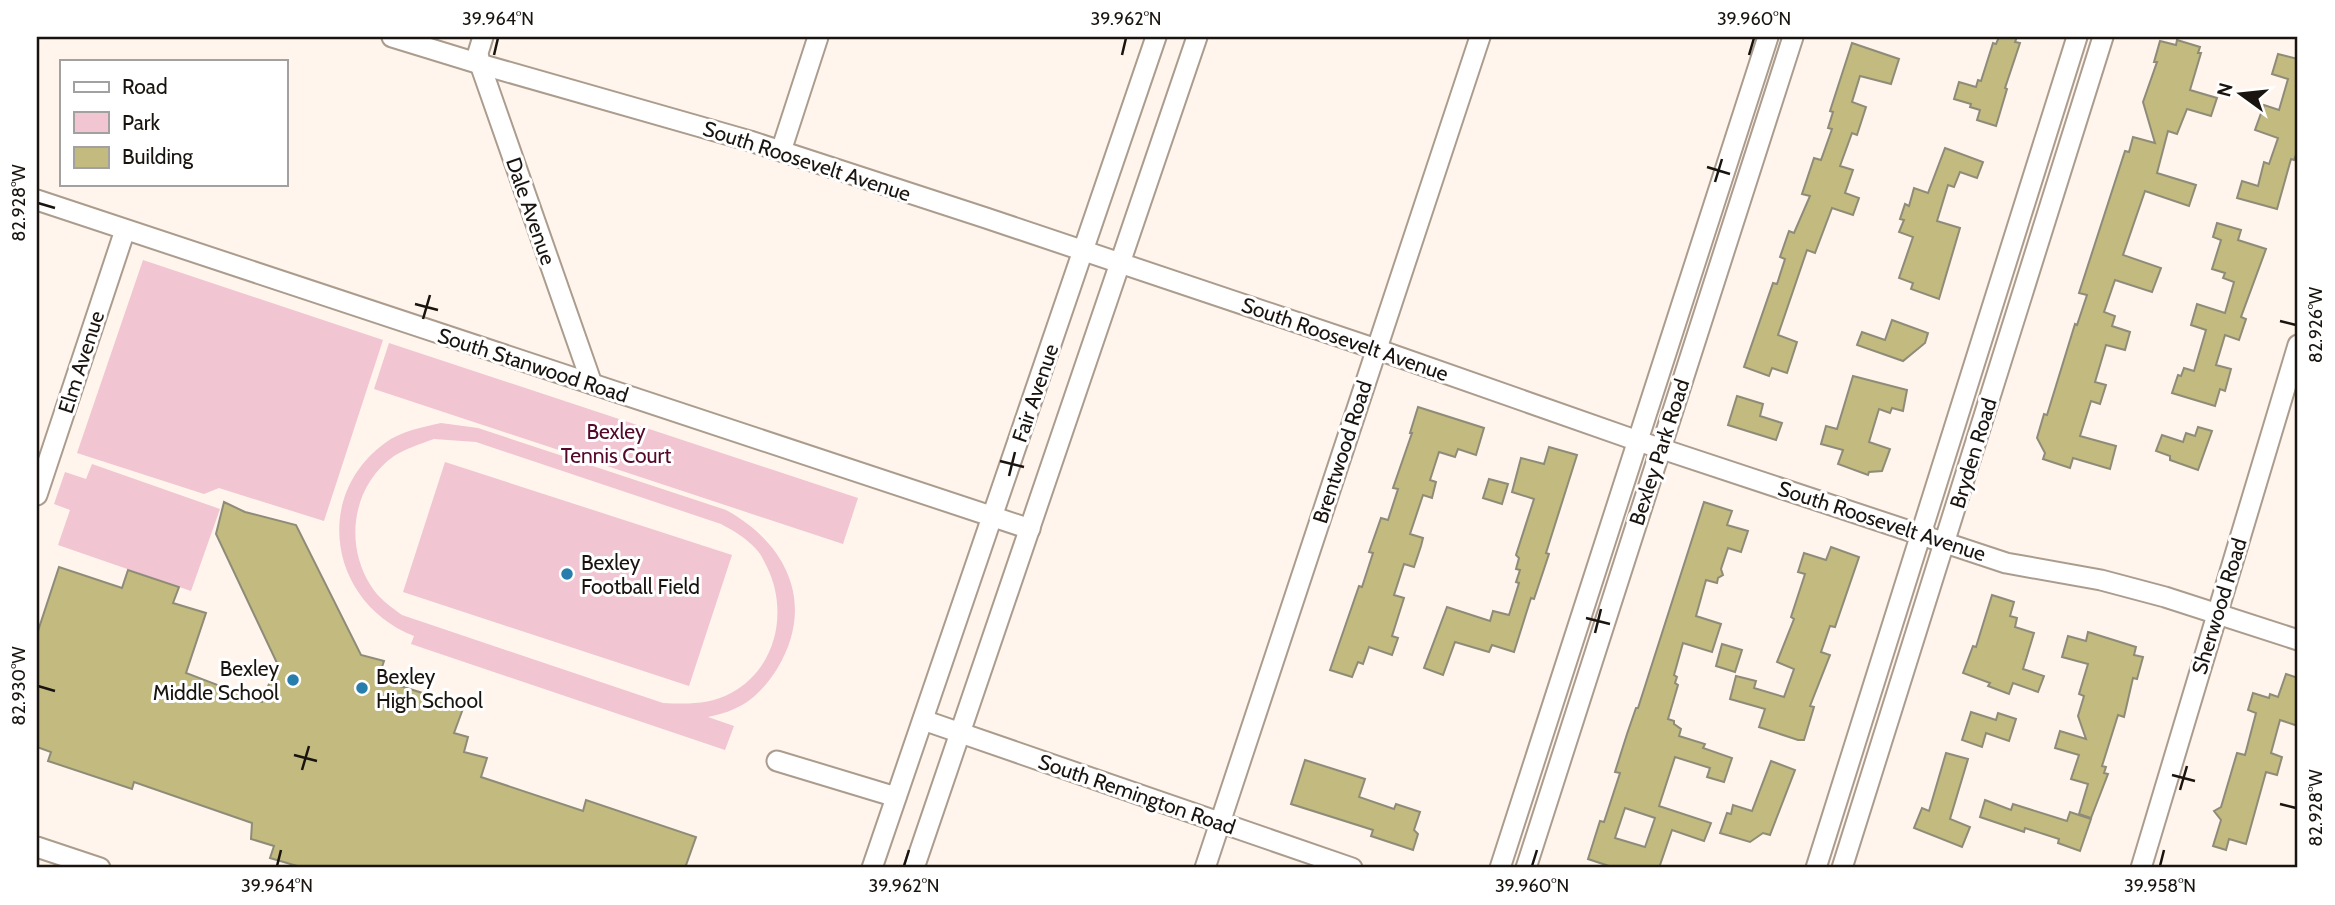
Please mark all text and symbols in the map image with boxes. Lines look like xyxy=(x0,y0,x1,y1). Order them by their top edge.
text: 39.964°N xyxy=(462,8,534,30)
text: 39.962°N xyxy=(1090,8,1162,30)
text: 39.960°N xyxy=(1717,8,1791,30)
legend xyxy=(60,60,287,186)
north arrow xyxy=(2206,60,2276,130)
text: Road xyxy=(122,74,168,99)
text: N xyxy=(2212,80,2238,99)
text: Park xyxy=(122,110,160,135)
street label: South Roosevelt Avenue xyxy=(700,116,914,206)
text: Building xyxy=(122,144,194,169)
street label: Dale Avenue xyxy=(501,154,561,268)
text: 82.928°W xyxy=(8,165,30,241)
text: 82.926°W xyxy=(2305,287,2327,363)
street label: South Roosevelt Avenue xyxy=(1238,292,1452,386)
street label: Elm Avenue xyxy=(53,307,109,416)
street label: South Stanwood Road xyxy=(435,322,631,408)
street label: Fair Avenue xyxy=(1007,340,1064,445)
street label: Bexley Park Road xyxy=(1624,376,1694,528)
street label: Brentwood Road xyxy=(1307,378,1377,526)
street label: Bryden Road xyxy=(1944,395,2002,511)
park label: Bexley Tennis Court xyxy=(561,419,671,468)
street label: South Roosevelt Avenue xyxy=(1775,476,1989,566)
street label: Sherwood Road xyxy=(2186,535,2252,677)
place label: Bexley Football Field xyxy=(581,550,700,599)
marker: Bexley Football Field xyxy=(559,566,575,582)
text: 82.930°W xyxy=(8,647,30,725)
place label: Bexley Middle School xyxy=(153,656,279,705)
place label: Bexley High School xyxy=(376,664,483,713)
marker: Bexley Middle School xyxy=(285,672,301,688)
marker: Bexley High School xyxy=(354,680,370,696)
street label: South Remington Road xyxy=(1035,749,1239,839)
text: 82.928°W xyxy=(2305,770,2327,846)
text: 39.964°N xyxy=(241,875,313,897)
text: 39.962°N xyxy=(868,875,940,897)
text: 39.960°N xyxy=(1495,875,1569,897)
text: 39.958°N xyxy=(2124,875,2196,897)

